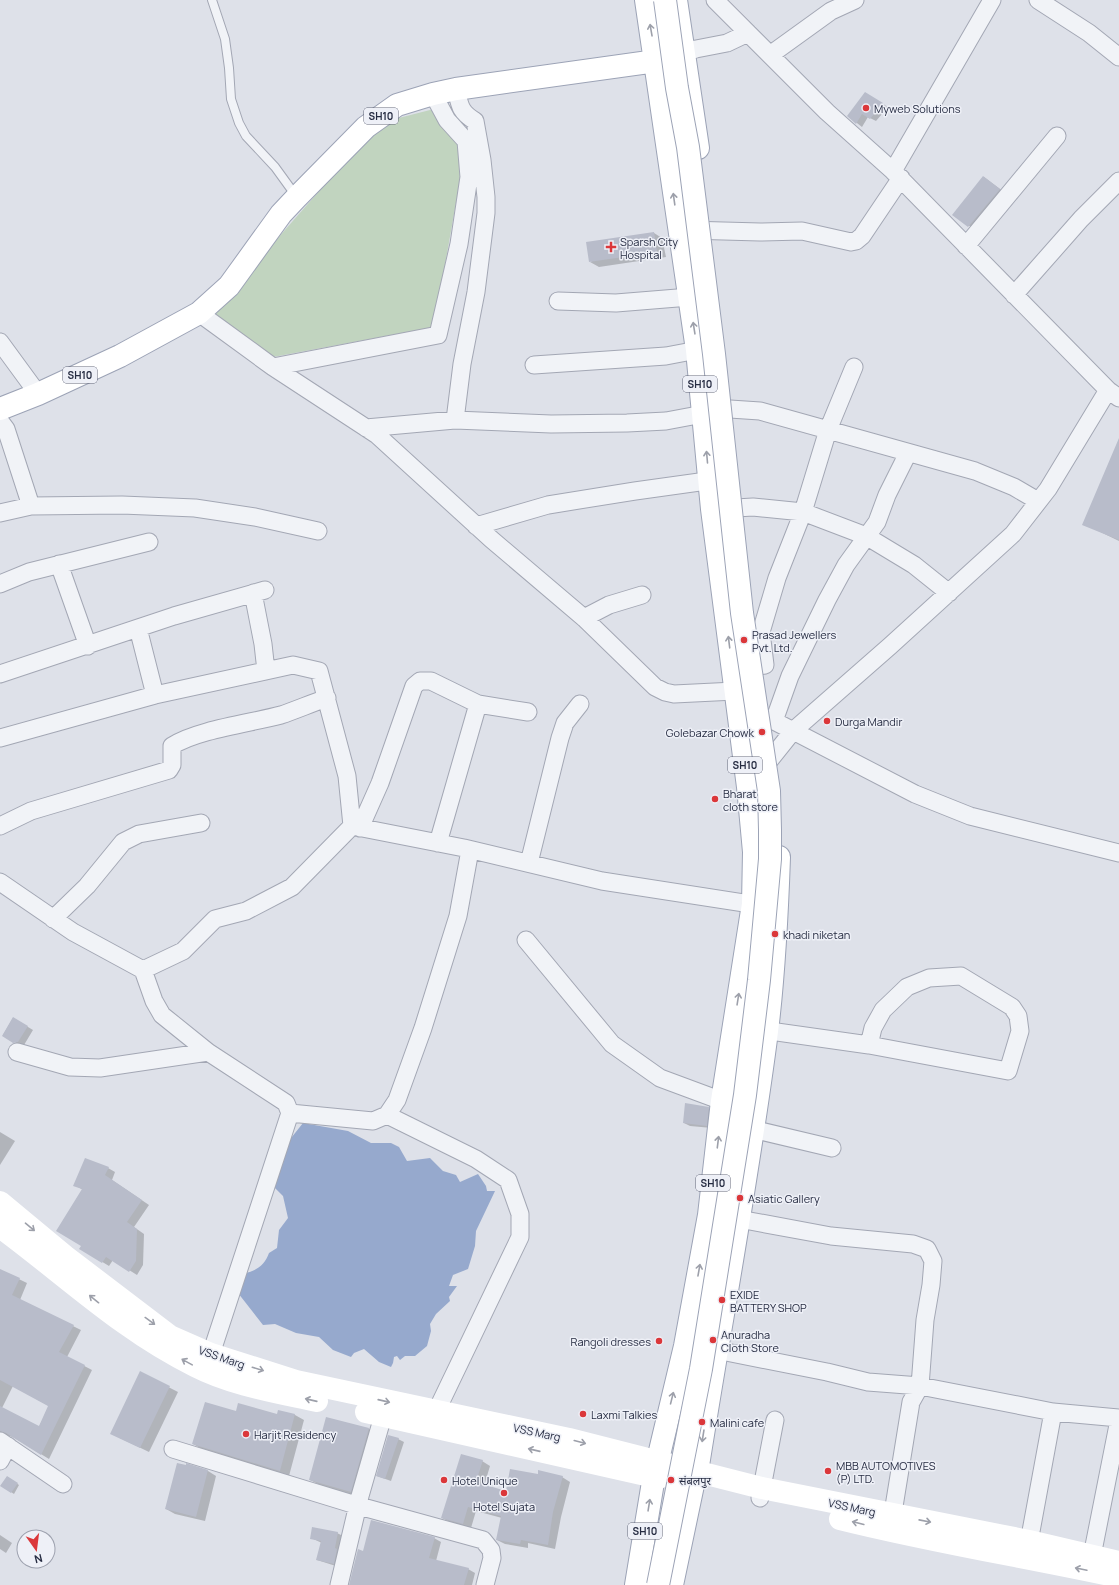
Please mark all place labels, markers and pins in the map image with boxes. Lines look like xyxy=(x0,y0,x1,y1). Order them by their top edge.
place label: Myweb Solutions xyxy=(874,101,961,116)
marker: Myweb Solutions xyxy=(861,103,871,113)
place label: Sparsh City Hospital xyxy=(620,234,678,262)
marker: Sparsh City Hospital xyxy=(605,241,617,253)
place label: Prasad Jewellers Pvt. Ltd. xyxy=(752,627,836,655)
marker: Prasad Jewellers Pvt. Ltd. xyxy=(739,635,749,645)
place label: Durga Mandir xyxy=(835,714,902,729)
marker: Durga Mandir xyxy=(822,716,832,726)
place label: Golebazar Chowk xyxy=(666,725,755,740)
marker: Golebazar Chowk xyxy=(757,727,767,737)
place label: Bharat cloth store xyxy=(723,786,778,814)
marker: Bharat cloth store xyxy=(710,794,720,804)
place label: khadi niketan xyxy=(783,927,850,942)
marker: khadi niketan xyxy=(770,929,780,939)
place label: Asiatic Gallery xyxy=(748,1191,820,1206)
marker: Asiatic Gallery xyxy=(735,1193,745,1203)
place label: EXIDE BATTERY SHOP xyxy=(730,1287,807,1315)
marker: EXIDE BATTERY SHOP xyxy=(717,1295,727,1305)
place label: Anuradha Cloth Store xyxy=(721,1327,779,1355)
place label: Rangoli dresses xyxy=(571,1334,651,1349)
marker: Anuradha Cloth Store xyxy=(708,1335,718,1345)
marker: Rangoli dresses xyxy=(654,1336,664,1346)
place label: Laxmi Talkies xyxy=(591,1407,658,1422)
marker: Laxmi Talkies xyxy=(578,1409,588,1419)
place label: Malini cafe xyxy=(710,1415,765,1430)
marker: Malini cafe xyxy=(697,1417,707,1427)
place label: Harjit Residency xyxy=(254,1427,336,1442)
marker: Harjit Residency xyxy=(241,1429,251,1439)
place label: MBB AUTOMOTIVES (P) LTD. xyxy=(836,1458,936,1486)
marker: MBB AUTOMOTIVES (P) LTD. xyxy=(823,1466,833,1476)
place label: Hotel Unique xyxy=(452,1473,518,1488)
place label: संबलपुर xyxy=(679,1473,711,1488)
marker: Hotel Unique xyxy=(439,1475,449,1485)
marker: संबलपुर xyxy=(666,1475,676,1485)
marker: Hotel Sujata xyxy=(499,1488,509,1498)
place label: Hotel Sujata xyxy=(473,1499,535,1514)

